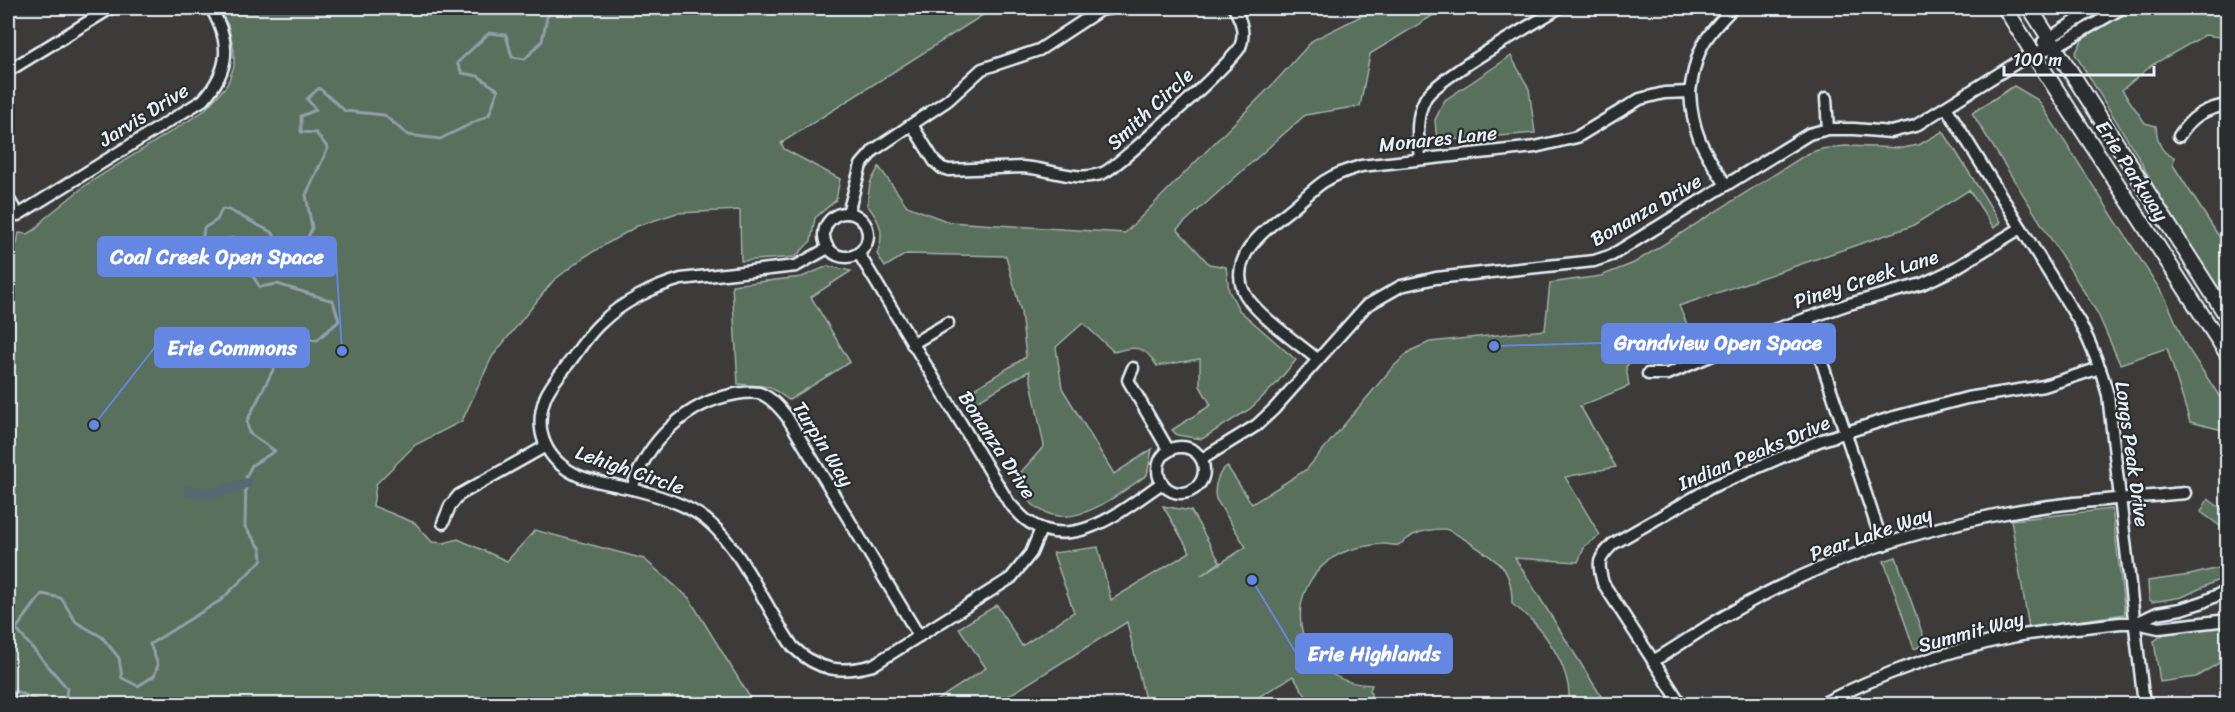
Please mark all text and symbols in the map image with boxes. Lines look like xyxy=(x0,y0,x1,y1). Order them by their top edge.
scale bar xyxy=(2004,39,2154,77)
text: 100 m xyxy=(2013,44,2062,76)
street label: Smith Circle xyxy=(1098,59,1202,159)
street label: Jarvis Drive xyxy=(91,73,196,157)
street label: Erie Parkway xyxy=(2086,113,2178,229)
street label: Monares Lane xyxy=(1377,115,1499,163)
street label: Bonanza Drive xyxy=(1583,164,1709,256)
callout: Coal Creek Open Space xyxy=(98,237,336,276)
text: Coal Creek Open Space xyxy=(109,238,324,276)
street label: Piney Creek Lane xyxy=(1789,239,1943,319)
callout: Grandview Open Space xyxy=(1602,324,1835,363)
text: Grandview Open Space xyxy=(1613,324,1823,362)
callout: Erie Commons xyxy=(155,328,309,367)
text: Erie Commons xyxy=(167,329,297,367)
street label: Longs Peak Drive xyxy=(2104,379,2160,529)
street label: Bonanza Drive xyxy=(948,383,1046,507)
street label: Turpin Way xyxy=(783,394,864,495)
street label: Indian Peaks Drive xyxy=(1672,405,1836,501)
street label: Lehigh Circle xyxy=(571,435,689,505)
street label: Pear Lake Way xyxy=(1805,496,1938,571)
street label: Summit Way xyxy=(1914,601,2029,663)
callout: Erie Highlands xyxy=(1296,634,1452,673)
text: Erie Highlands xyxy=(1307,635,1442,673)

